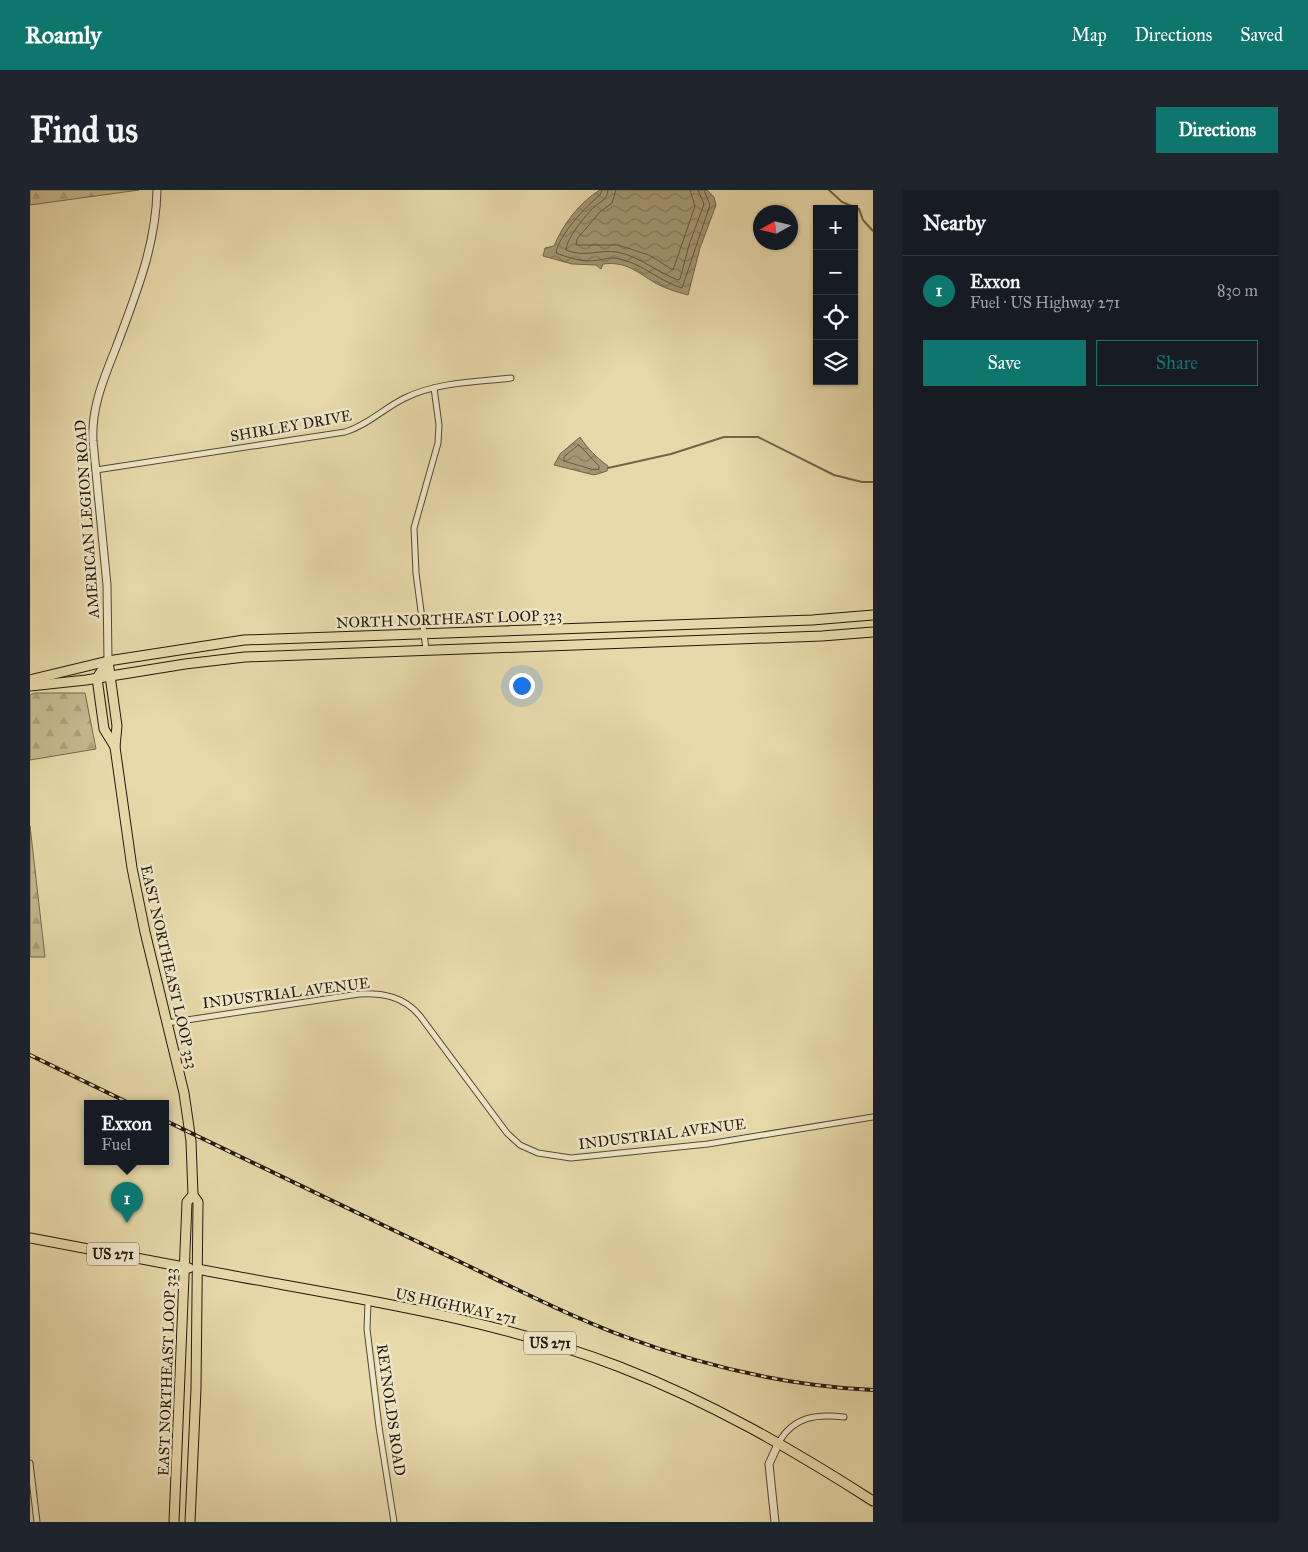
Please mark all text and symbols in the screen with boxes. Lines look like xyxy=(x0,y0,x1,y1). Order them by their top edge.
text: Roamly xyxy=(25,20,102,50)
text: Map xyxy=(1071,24,1107,46)
text: Directions xyxy=(1135,24,1212,46)
text: Saved xyxy=(1240,24,1283,46)
button: Directions xyxy=(1156,107,1278,153)
text: Find us xyxy=(30,109,138,152)
north arrow xyxy=(753,205,798,250)
map controls xyxy=(813,205,858,385)
button: + xyxy=(813,205,858,250)
text: Nearby xyxy=(923,210,986,236)
button: − xyxy=(813,250,858,295)
text: Exxon xyxy=(970,270,1020,293)
text: 1 xyxy=(936,281,942,300)
text: 830 m xyxy=(1217,281,1258,300)
text: Fuel · US Highway 271 xyxy=(970,293,1120,312)
button: locate xyxy=(813,295,858,340)
button: layers xyxy=(813,340,858,385)
button: Save xyxy=(923,340,1086,386)
button: Share xyxy=(1096,340,1258,386)
street label: SHIRLEY DRIVE xyxy=(229,406,353,446)
street label: AMERICAN LEGION ROAD xyxy=(71,419,103,620)
street label: NORTH NORTHEAST LOOP 323 xyxy=(336,606,562,632)
your location xyxy=(509,673,535,699)
street label: EAST NORTHEAST LOOP 323 xyxy=(137,863,201,1071)
street label: INDUSTRIAL AVENUE xyxy=(201,974,371,1012)
popup xyxy=(84,1100,169,1165)
text: Exxon xyxy=(101,1112,152,1135)
street label: INDUSTRIAL AVENUE xyxy=(577,1115,747,1153)
text: Fuel xyxy=(101,1135,131,1154)
pin: 1 xyxy=(111,1182,143,1223)
road number: US 271 xyxy=(87,1242,139,1266)
street label: EAST NORTHEAST LOOP 323 xyxy=(154,1268,180,1476)
street label: US HIGHWAY 271 xyxy=(394,1284,518,1328)
road number: US 271 xyxy=(524,1332,576,1354)
street label: REYNOLDS ROAD xyxy=(373,1343,409,1477)

